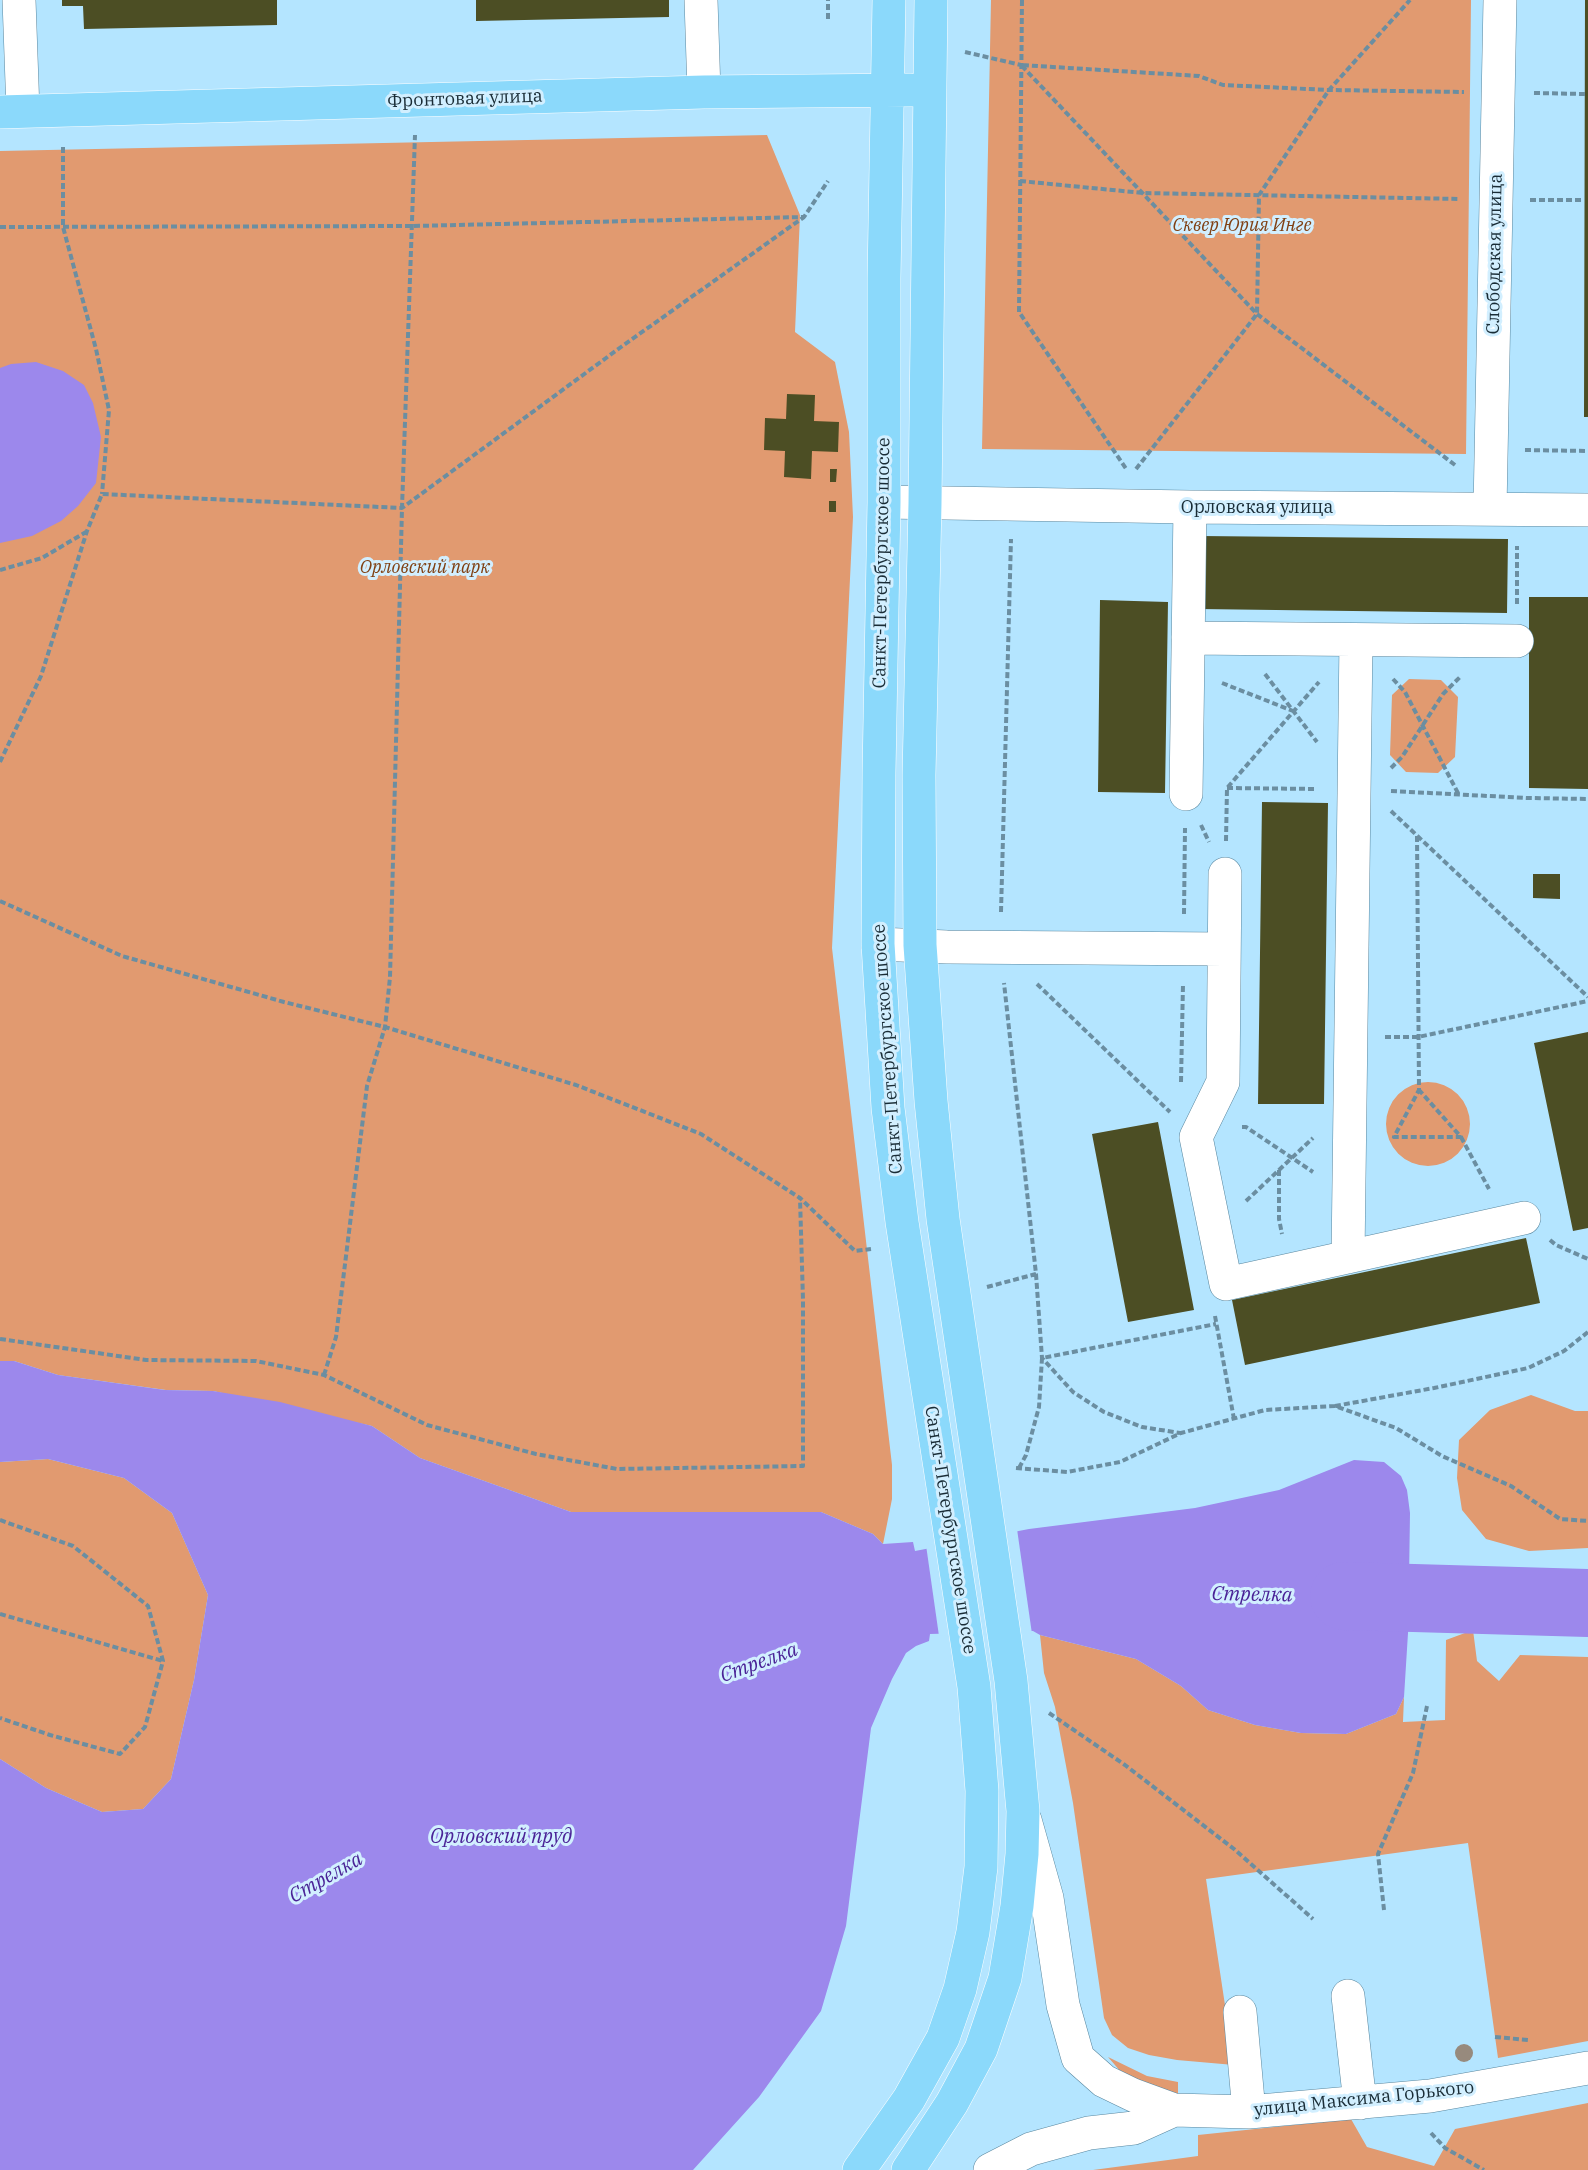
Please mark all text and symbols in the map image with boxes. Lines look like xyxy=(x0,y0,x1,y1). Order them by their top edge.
street label: Фронтовая улица xyxy=(387,85,543,113)
street label: Слободская улица xyxy=(1483,173,1507,335)
park label: Сквер Юрия Инге xyxy=(1172,215,1312,237)
street label: Санкт-Петербургское шоссе xyxy=(869,437,895,689)
street label: Орловская улица xyxy=(1181,497,1333,519)
park label: Орловский парк xyxy=(360,557,490,579)
street label: Санкт-Петербургское шоссе xyxy=(868,923,908,1175)
street label: Санкт-Петербургское шоссе xyxy=(920,1404,980,1656)
water label: Стрелка xyxy=(1211,1582,1293,1608)
water label: Стрелка xyxy=(717,1638,801,1688)
water label: Орловский пруд xyxy=(430,1825,572,1849)
water label: Стрелка xyxy=(285,1847,367,1909)
street label: улица Максима Горького xyxy=(1253,2077,1475,2121)

